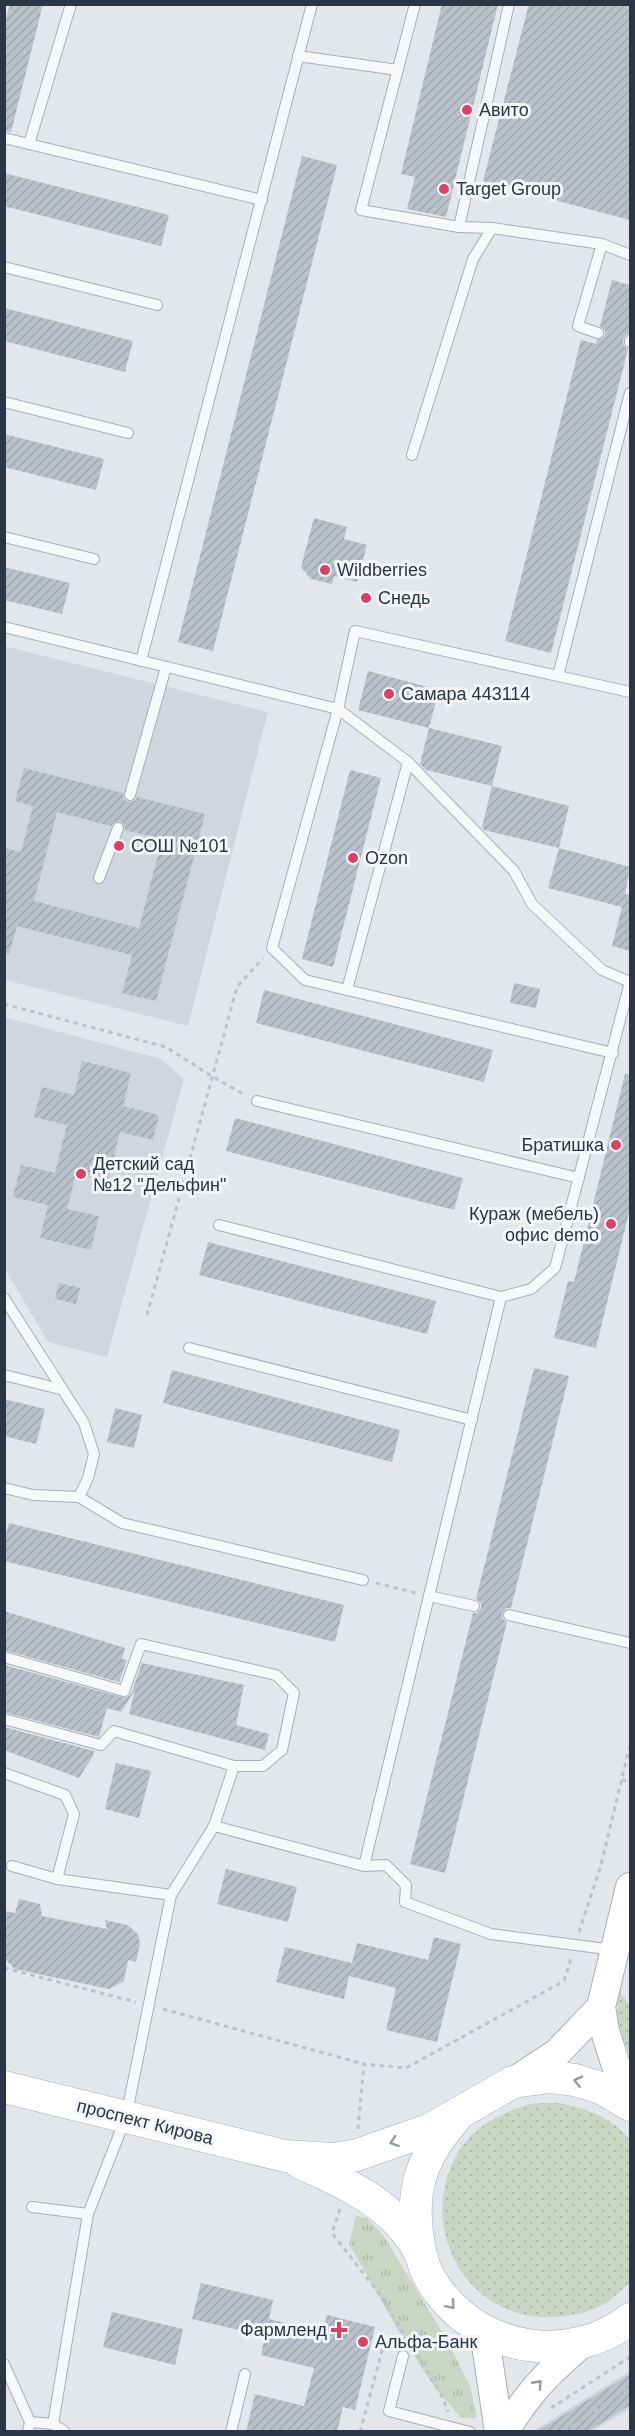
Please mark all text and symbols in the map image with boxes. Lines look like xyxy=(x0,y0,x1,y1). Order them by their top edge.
place label: Авито xyxy=(479,100,529,120)
marker: Авито xyxy=(460,103,474,117)
place label: Target Group xyxy=(456,179,561,199)
marker: Target Group xyxy=(437,182,451,196)
place label: Wildberries xyxy=(337,560,427,580)
marker: Wildberries xyxy=(318,563,332,577)
place label: Снедь xyxy=(378,588,430,608)
marker: Снедь xyxy=(359,591,373,605)
place label: Самара 443114 xyxy=(401,684,530,704)
marker: Самара 443114 xyxy=(382,687,396,701)
place label: СОШ №101 xyxy=(131,836,228,856)
marker: СОШ №101 xyxy=(112,839,126,853)
place label: Ozon xyxy=(365,848,408,868)
marker: Ozon xyxy=(346,851,360,865)
place label: Братишка xyxy=(522,1135,605,1155)
marker: Братишка xyxy=(609,1138,623,1152)
place label: Детский сад №12 "Дельфин" xyxy=(93,1154,226,1195)
marker: Детский сад №12 "Дельфин" xyxy=(74,1167,88,1181)
place label: Кураж (мебель) офис demo xyxy=(469,1204,599,1245)
marker: Кураж (мебель) офис demo xyxy=(604,1217,618,1231)
one-way arrow xyxy=(573,2076,583,2089)
street label: проспект Кирова xyxy=(75,2095,216,2149)
one-way arrow xyxy=(389,2135,400,2148)
one-way arrow xyxy=(444,2298,455,2309)
place label: Фармленд xyxy=(240,2320,327,2340)
marker: Фармленд xyxy=(332,2323,346,2337)
place label: Альфа-Банк xyxy=(375,2332,477,2352)
marker: Альфа-Банк xyxy=(356,2335,370,2349)
one-way arrow xyxy=(530,2380,541,2391)

